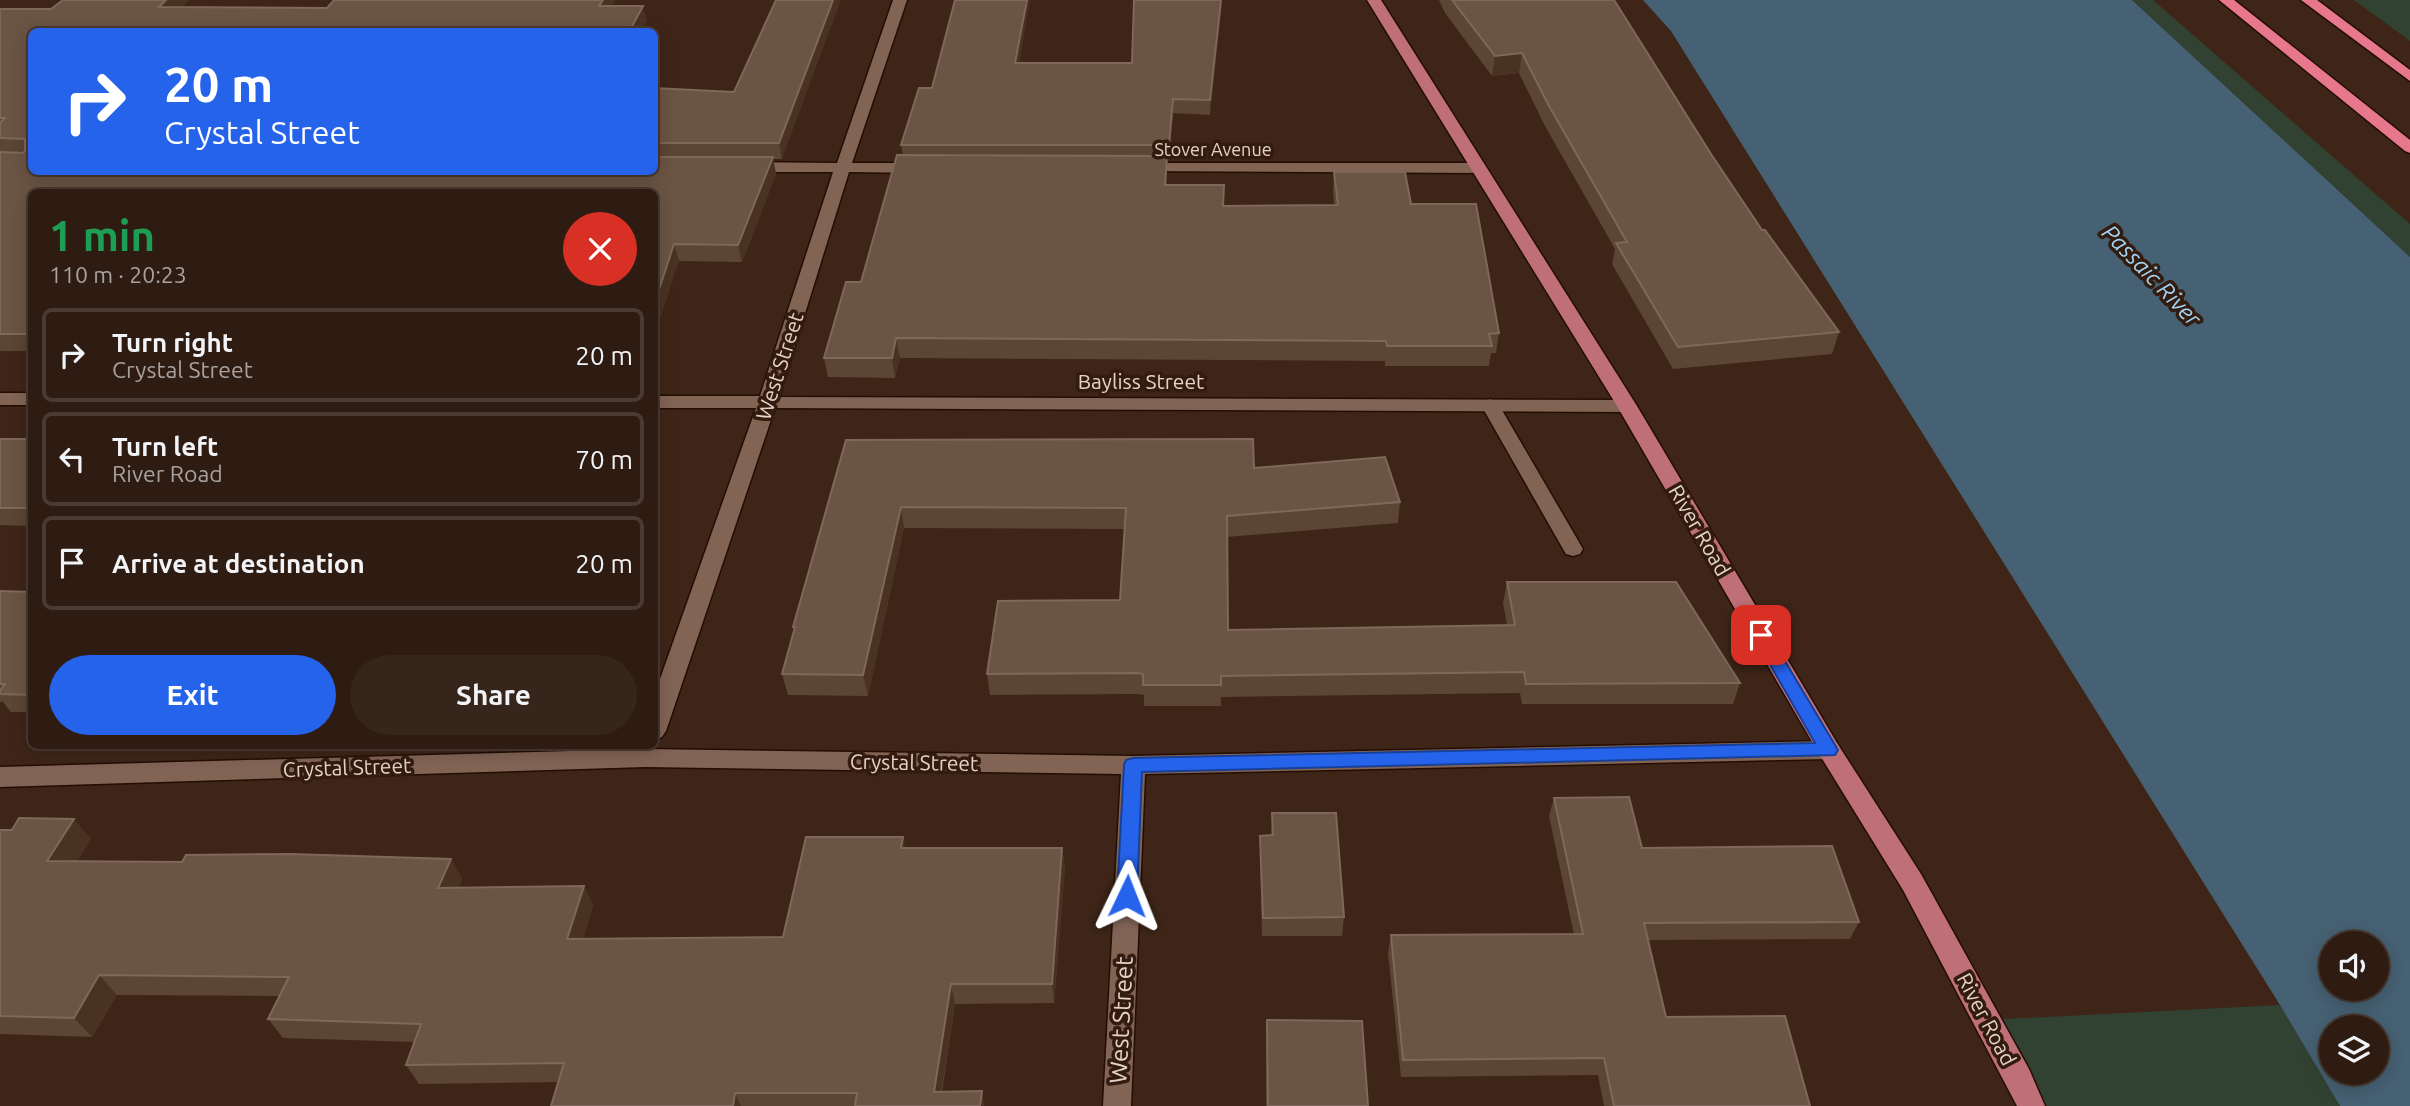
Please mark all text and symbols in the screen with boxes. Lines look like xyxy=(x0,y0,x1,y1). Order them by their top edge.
icon: right xyxy=(49,56,140,147)
text: 20 m xyxy=(164,56,273,111)
text: Crystal Street xyxy=(164,114,360,150)
street label: Stover Avenue xyxy=(1154,139,1272,159)
text: 1 min xyxy=(49,212,155,259)
button: close xyxy=(563,212,637,286)
water label: Passaic River xyxy=(2098,219,2207,331)
text: 110 m · 20:23 xyxy=(49,262,187,287)
street label: West Street xyxy=(750,309,808,423)
text: Turn right xyxy=(112,328,233,357)
icon: right xyxy=(53,336,91,374)
text: 20 m xyxy=(575,341,633,370)
text: Crystal Street xyxy=(112,357,253,382)
street label: Bayliss Street xyxy=(1078,369,1204,393)
text: Turn left xyxy=(112,432,218,461)
icon: left xyxy=(53,440,91,478)
text: 70 m xyxy=(575,445,633,474)
text: River Road xyxy=(112,461,223,486)
street label: River Road xyxy=(1664,480,1736,580)
icon: arrive xyxy=(53,544,91,582)
text: Arrive at destination xyxy=(112,549,365,578)
text: 20 m xyxy=(575,549,633,578)
pin xyxy=(1731,605,1791,665)
icon: arrive xyxy=(1742,616,1780,654)
button: Exit xyxy=(49,655,336,735)
button: Share xyxy=(350,655,637,735)
street label: Crystal Street xyxy=(850,749,978,775)
street label: Crystal Street xyxy=(282,753,412,781)
position arrow xyxy=(1090,859,1164,933)
map controls xyxy=(2319,931,2389,1085)
button: sound xyxy=(2319,931,2389,1001)
street label: West Street xyxy=(1104,955,1138,1084)
street label: River Road xyxy=(1953,969,2021,1069)
button: layers xyxy=(2319,1015,2389,1085)

